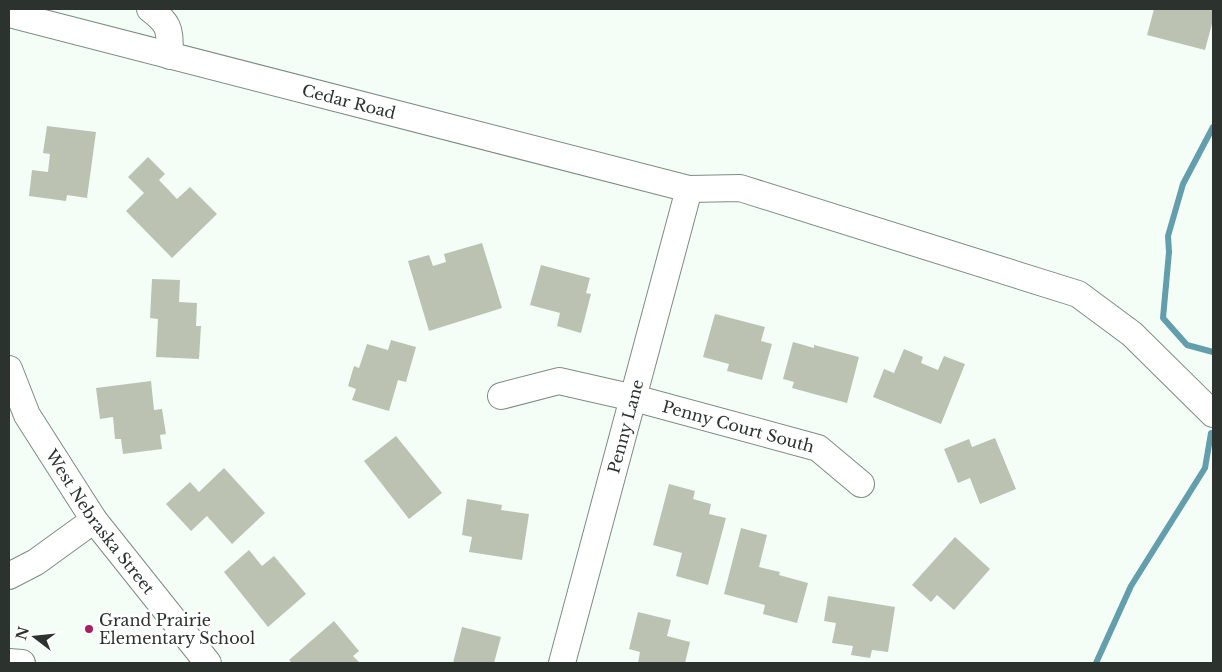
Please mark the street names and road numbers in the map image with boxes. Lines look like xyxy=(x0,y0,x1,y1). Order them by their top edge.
street label: Cedar Road xyxy=(300,80,398,123)
street label: Penny Lane xyxy=(603,377,648,476)
street label: Penny Court South xyxy=(660,396,817,457)
street label: West Nebraska Street xyxy=(41,445,159,598)

